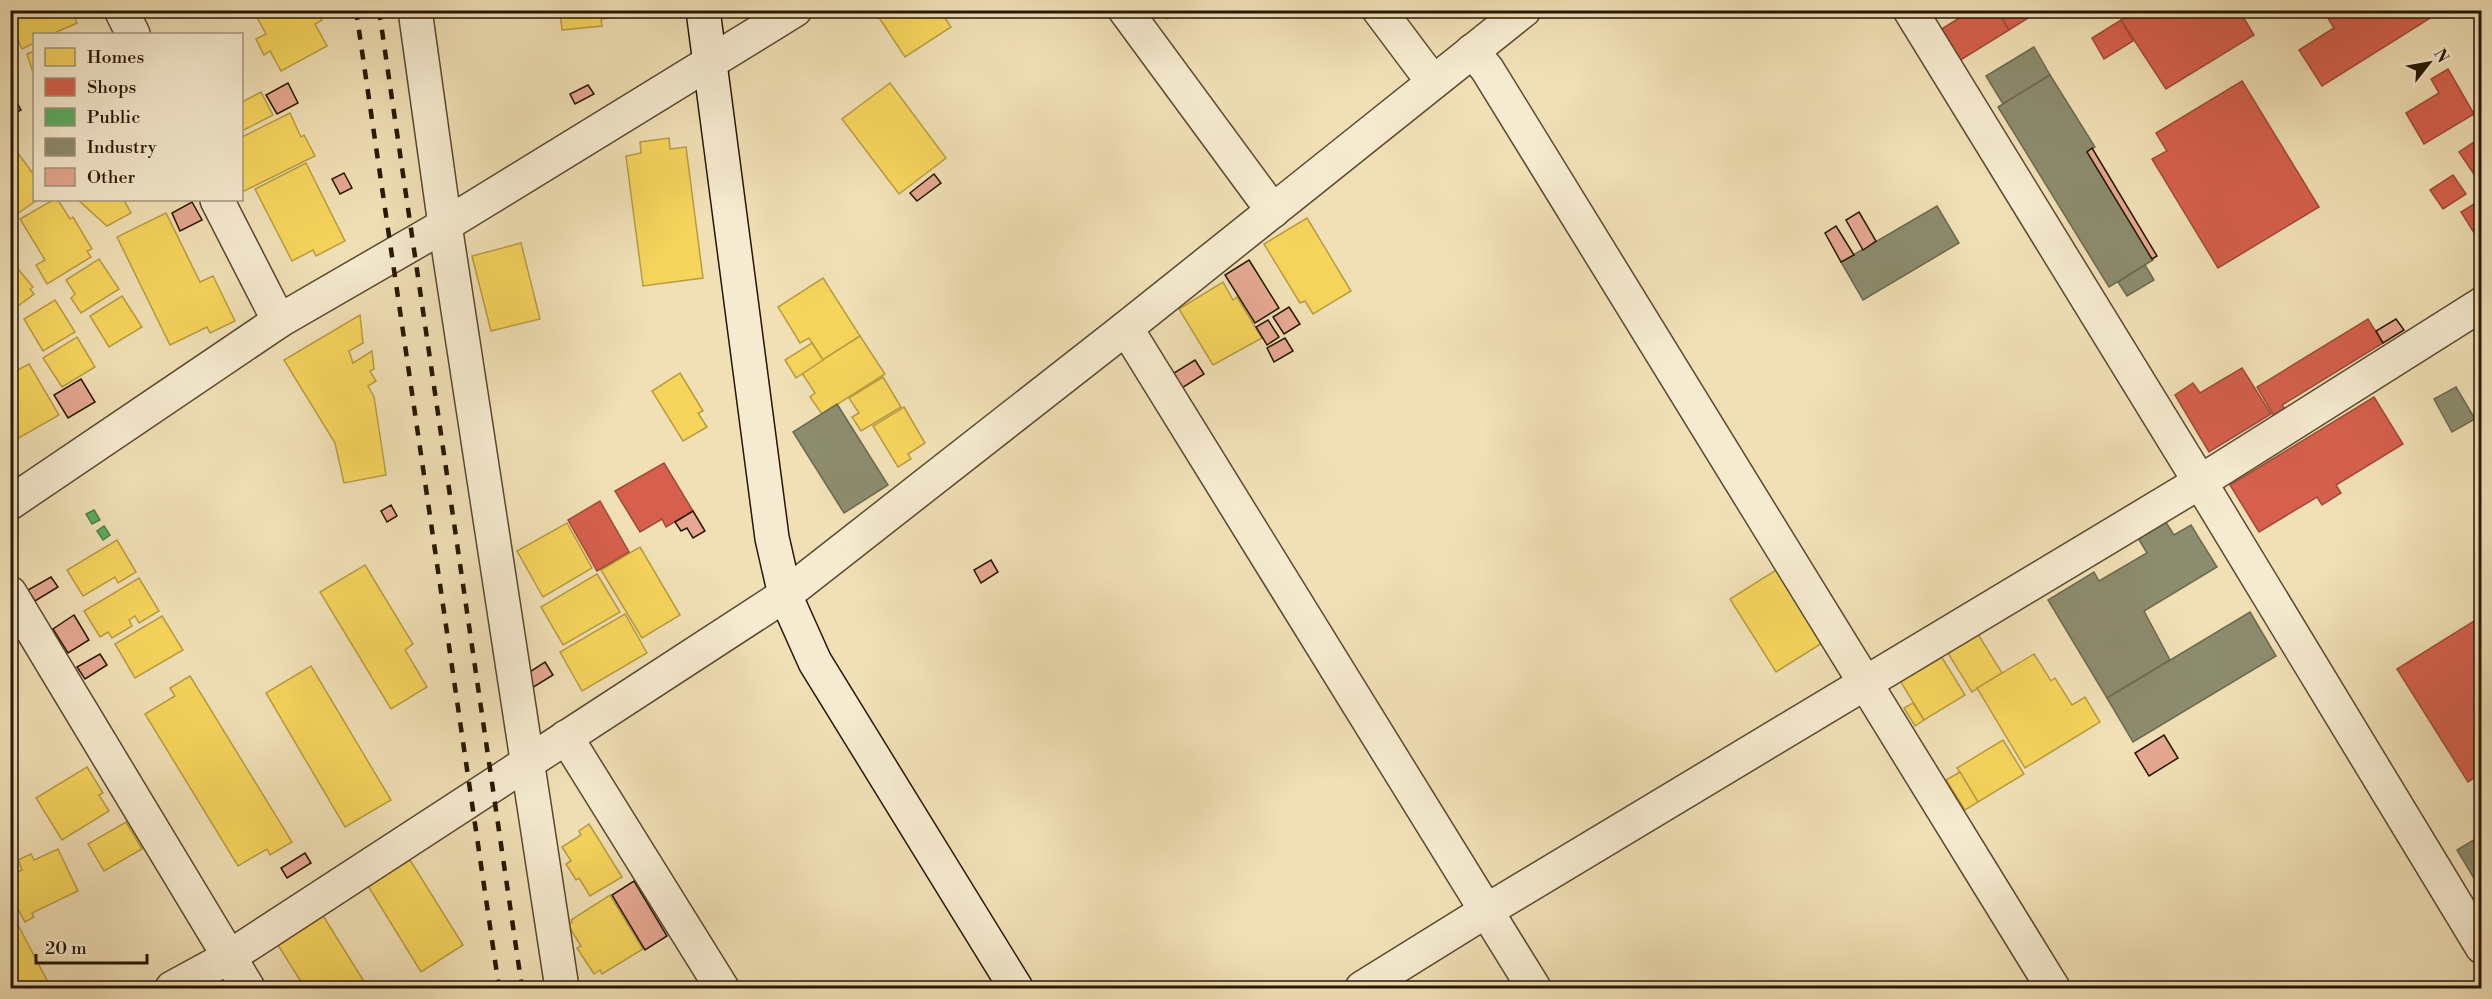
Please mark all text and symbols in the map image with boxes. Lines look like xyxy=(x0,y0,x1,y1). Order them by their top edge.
legend xyxy=(33,33,243,201)
north arrow xyxy=(2399,33,2459,93)
text: N xyxy=(2429,45,2453,67)
text: Homes xyxy=(87,46,144,69)
text: Shops xyxy=(87,76,137,99)
text: Public xyxy=(87,106,140,129)
text: Industry xyxy=(87,136,157,159)
text: Other xyxy=(87,166,135,189)
scale bar xyxy=(36,927,147,965)
text: 20 m xyxy=(45,937,87,960)

